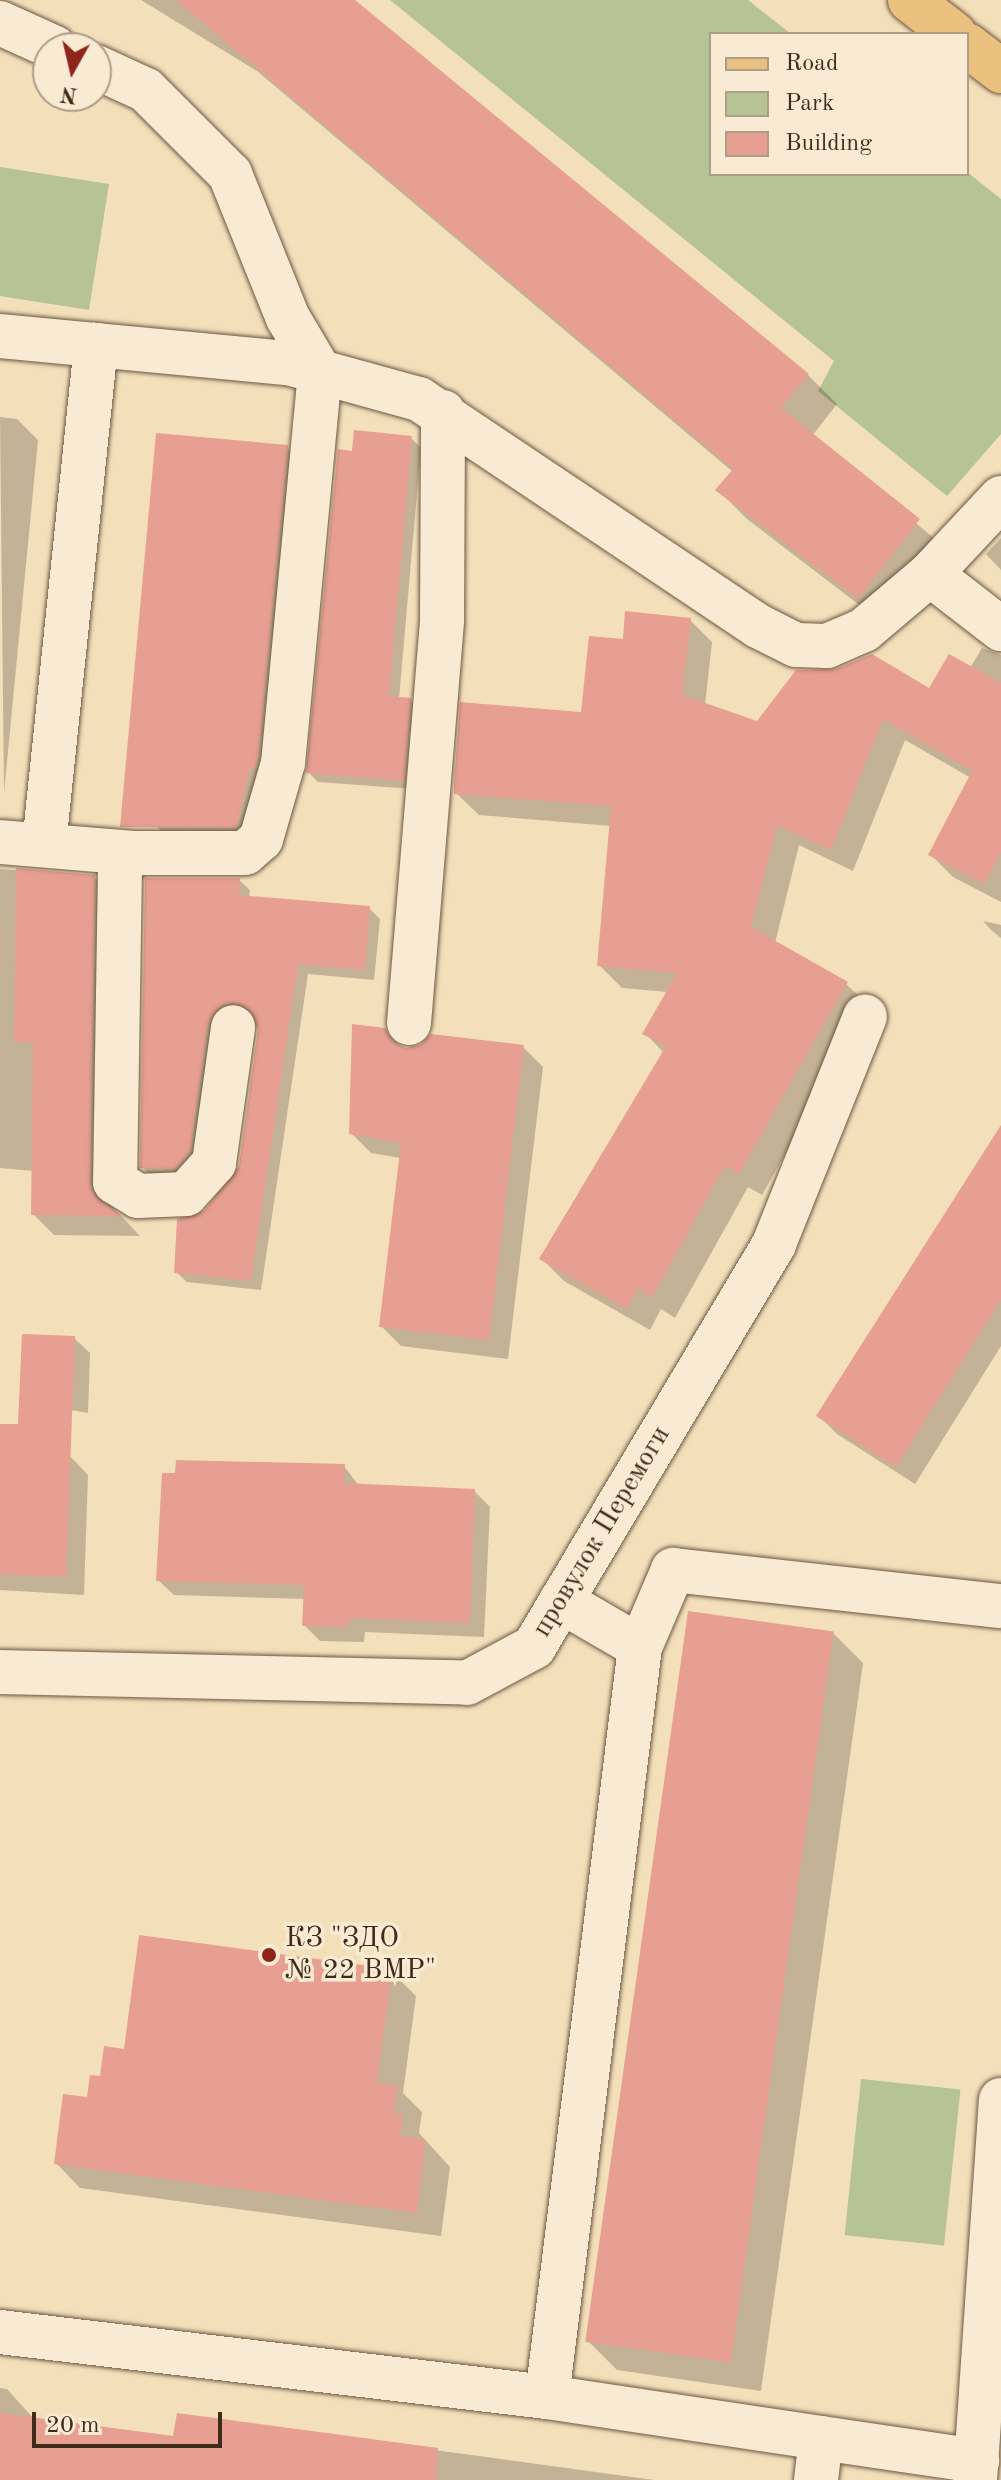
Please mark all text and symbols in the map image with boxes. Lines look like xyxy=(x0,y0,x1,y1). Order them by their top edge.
north arrow xyxy=(32,32,112,112)
legend xyxy=(709,32,969,176)
text: Road xyxy=(785,52,838,76)
text: N xyxy=(59,82,79,106)
text: Park xyxy=(785,92,834,116)
text: Building xyxy=(785,132,872,156)
street label: провулок Перемоги xyxy=(526,1421,678,1643)
place label: КЗ "ЗДО № 22 ВМР" xyxy=(285,1922,436,1988)
marker: КЗ "ЗДО № 22 ВМР" xyxy=(260,1946,278,1964)
scale bar xyxy=(36,2396,226,2446)
text: 20 m xyxy=(46,2414,100,2438)

